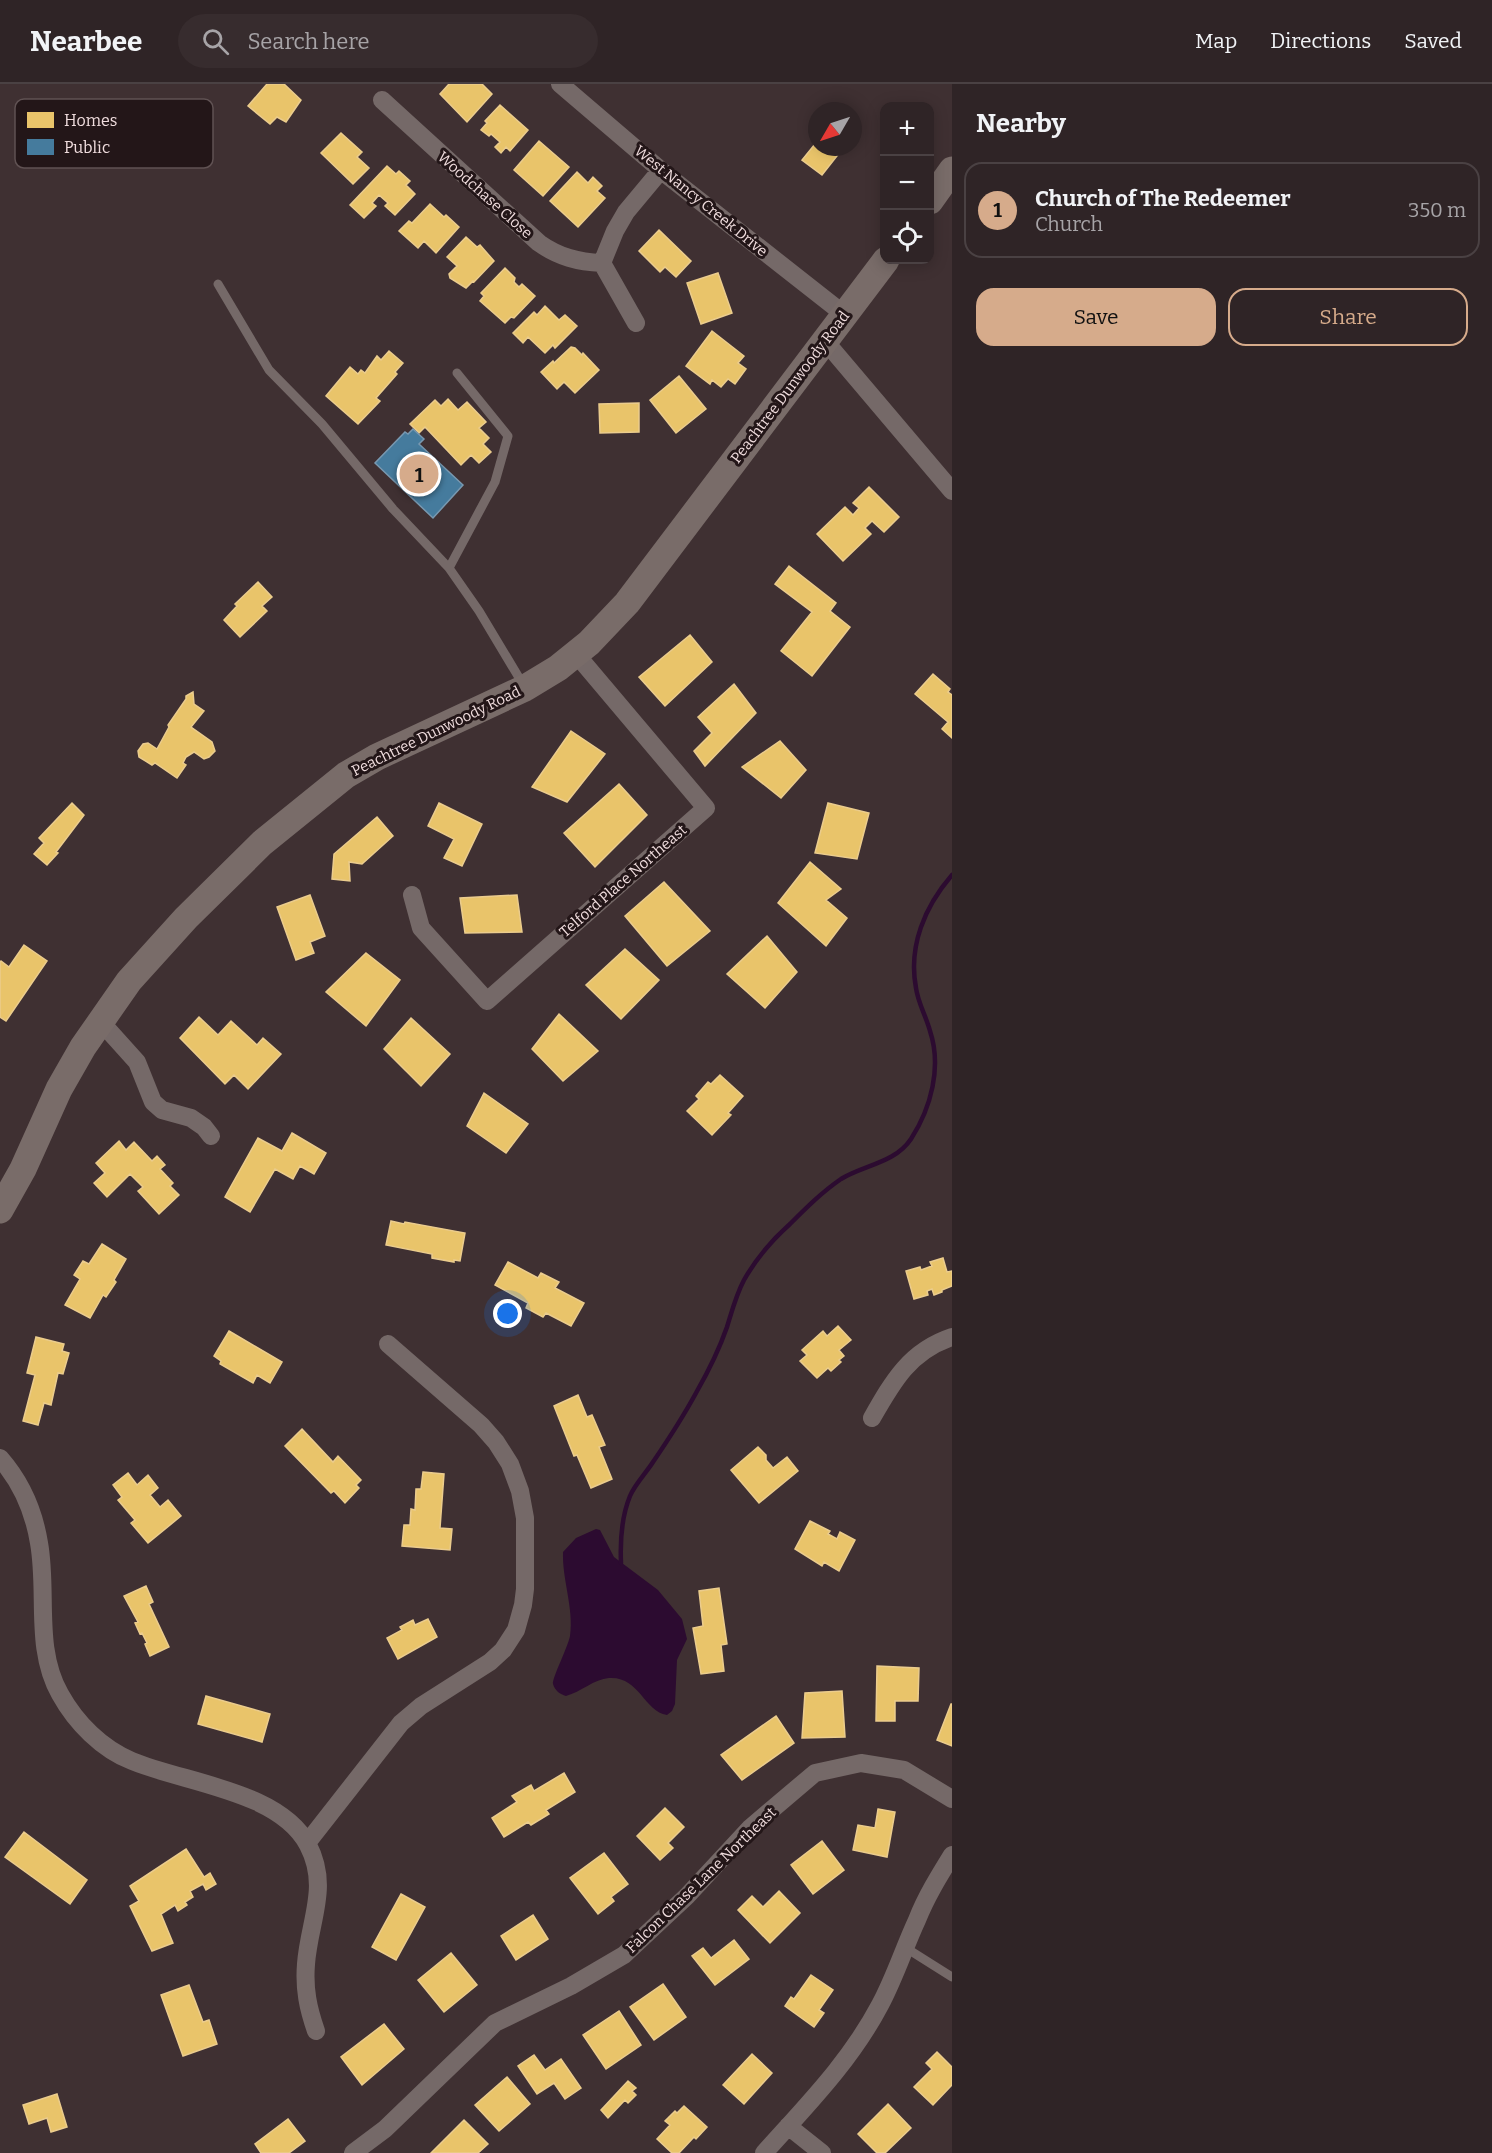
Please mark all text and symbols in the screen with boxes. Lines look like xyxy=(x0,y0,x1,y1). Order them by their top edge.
search box xyxy=(178,14,598,68)
text: Nearbee xyxy=(30,25,142,58)
icon: search xyxy=(199,25,232,58)
text: Search here xyxy=(247,28,370,55)
text: Map xyxy=(1195,28,1237,54)
text: Directions xyxy=(1270,28,1371,54)
text: Saved xyxy=(1404,28,1462,54)
legend xyxy=(15,99,213,168)
north arrow xyxy=(808,102,862,156)
map controls xyxy=(880,102,934,264)
button: + xyxy=(880,102,934,156)
text: Nearby xyxy=(976,108,1066,139)
text: Homes xyxy=(64,111,117,130)
text: Public xyxy=(64,138,110,157)
street label: West Nancy Creek Drive xyxy=(631,142,771,260)
street label: Woodchase Close xyxy=(434,148,536,242)
button: − xyxy=(880,156,934,210)
text: Church of The Redeemer xyxy=(1035,185,1291,212)
text: 1 xyxy=(993,198,1002,222)
text: 350 m xyxy=(1408,198,1466,222)
button: locate xyxy=(880,210,934,264)
text: Church xyxy=(1035,212,1103,236)
button: Save xyxy=(976,288,1216,346)
button: Share xyxy=(1228,288,1468,346)
street label: Peachtree Dunwoody Road xyxy=(727,307,853,467)
pin: 1 xyxy=(400,452,438,496)
street label: Peachtree Dunwoody Road xyxy=(349,682,524,780)
street label: Telford Place Northeast xyxy=(556,820,691,941)
your location xyxy=(493,1299,522,1328)
street label: Falcon Chase Lane Northeast xyxy=(622,1803,780,1957)

